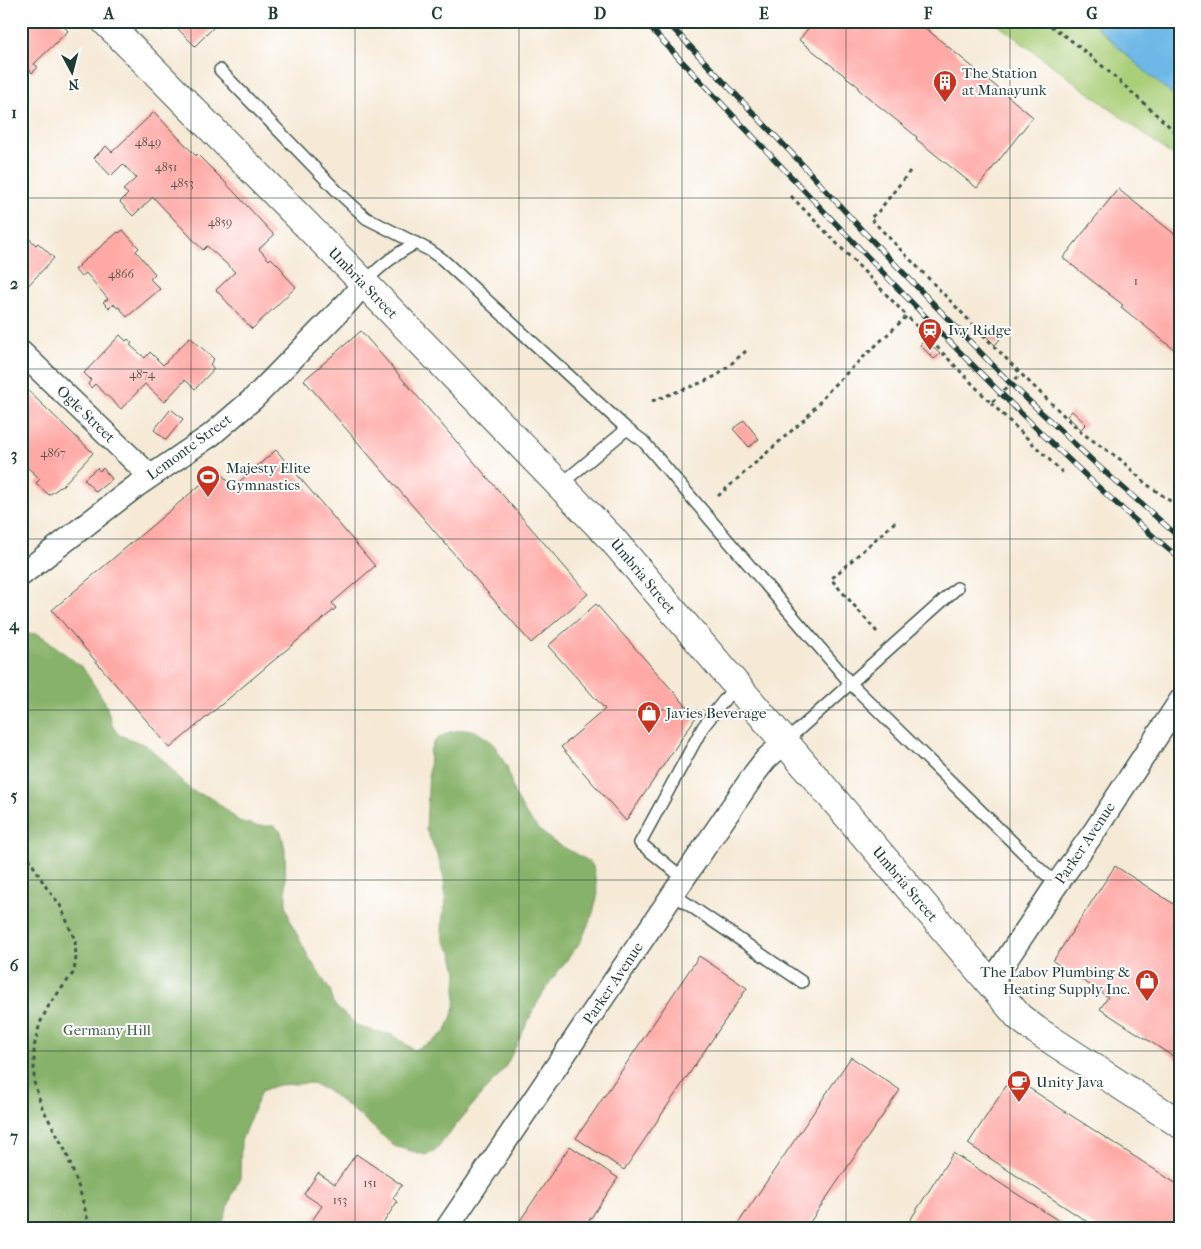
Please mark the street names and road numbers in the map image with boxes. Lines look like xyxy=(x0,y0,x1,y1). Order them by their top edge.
street label: Umbria Street xyxy=(324,244,402,323)
street label: Ogle Street xyxy=(53,382,119,447)
street label: Lemonte Street xyxy=(143,410,236,484)
street label: Umbria Street xyxy=(606,535,680,618)
street label: Parker Avenue xyxy=(1051,798,1119,887)
street label: Umbria Street xyxy=(868,843,942,926)
street label: Parker Avenue xyxy=(579,938,647,1027)

